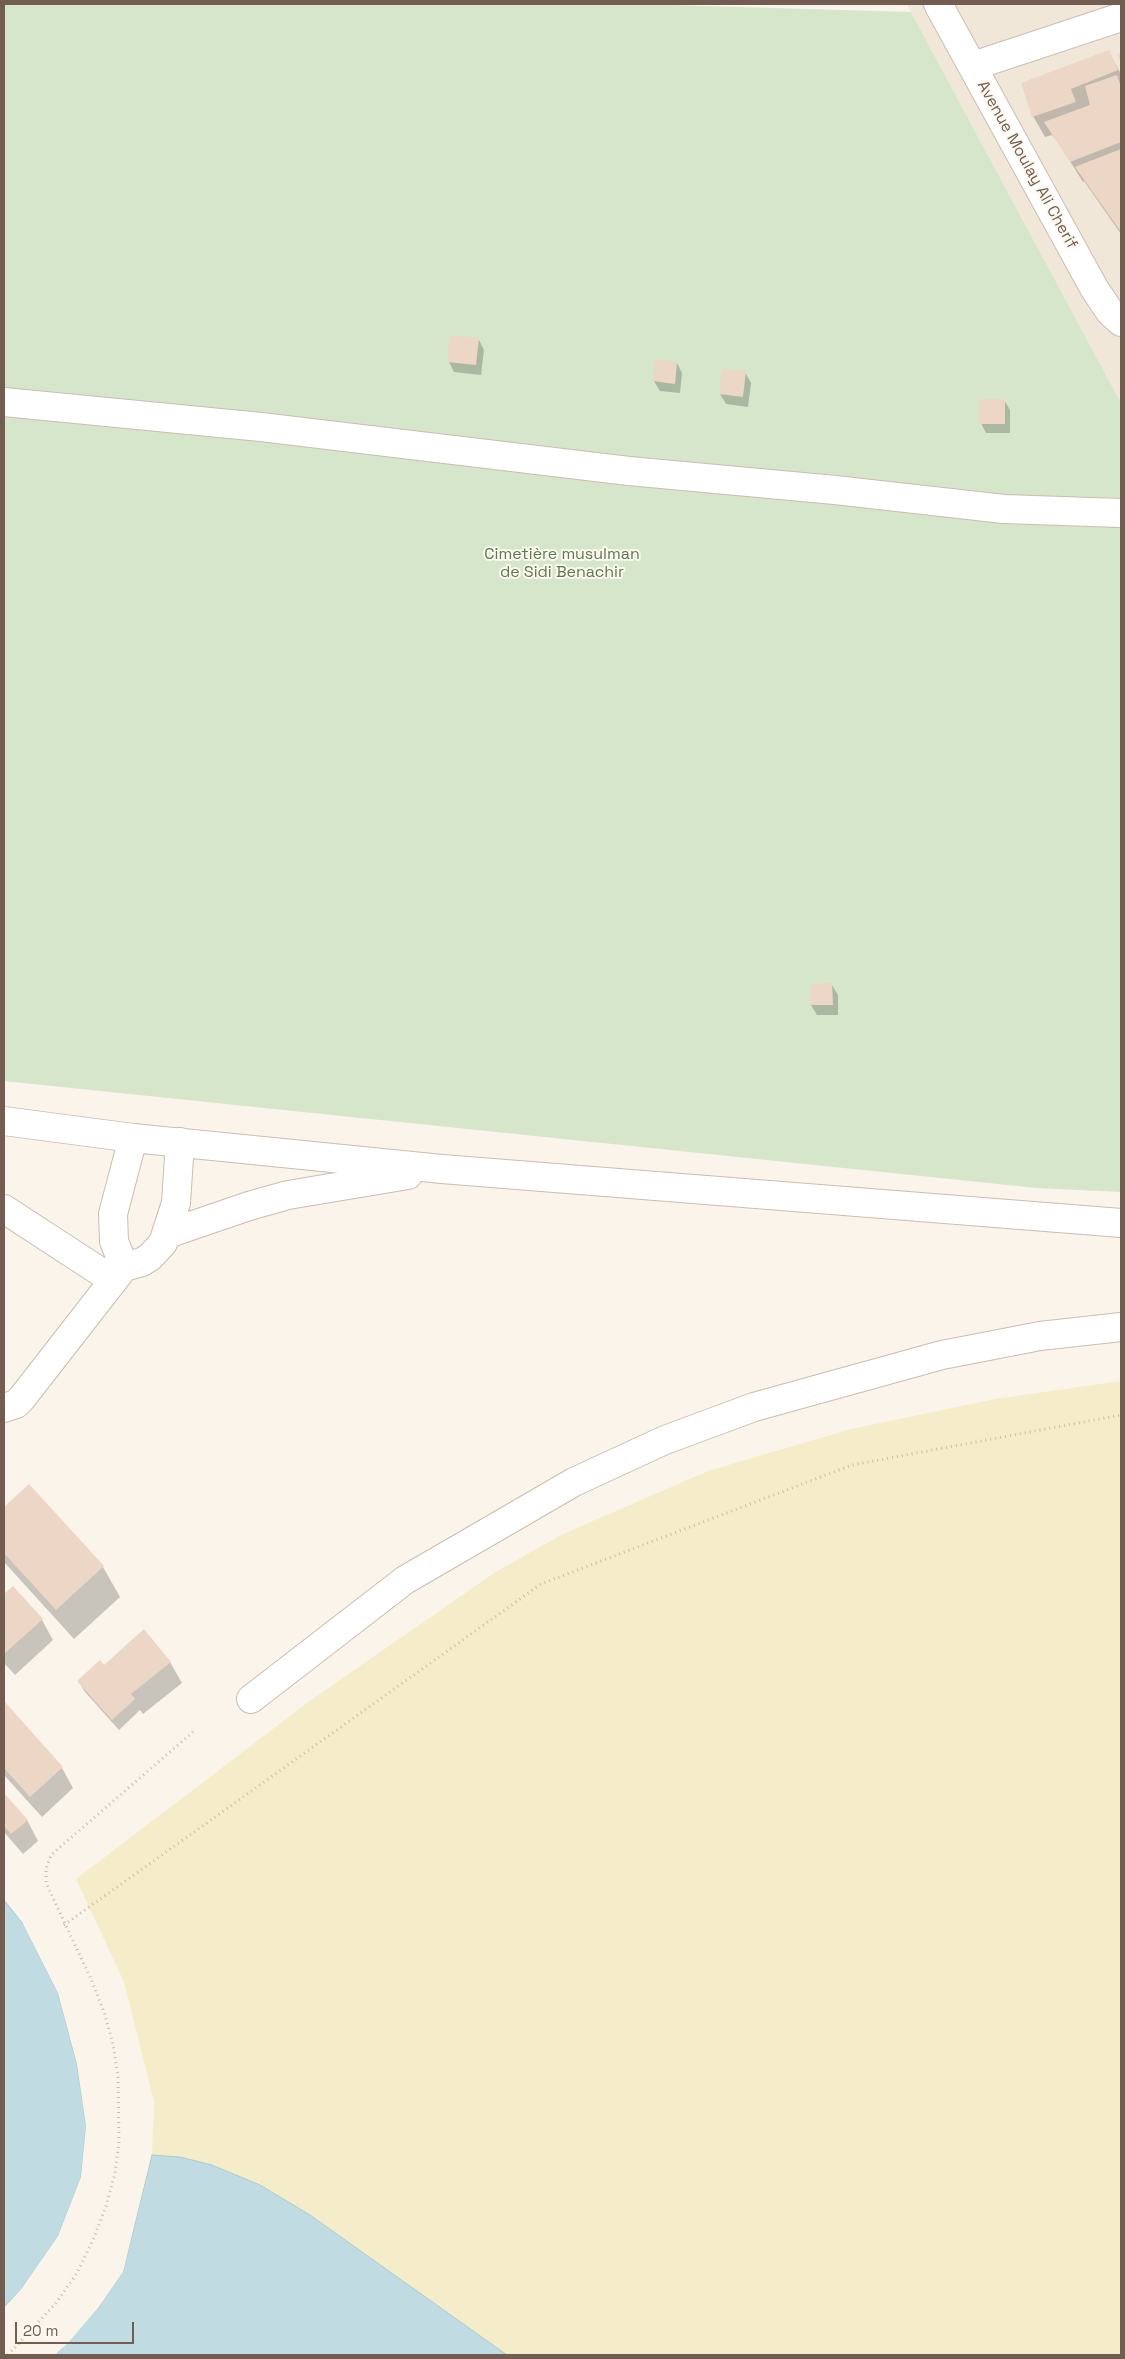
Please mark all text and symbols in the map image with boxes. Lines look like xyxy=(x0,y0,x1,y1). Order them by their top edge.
street label: Avenue Moulay Ali Cherif xyxy=(973,77,1081,253)
park label: Cimetière musulman de Sidi Benachir xyxy=(484,545,640,583)
scale bar xyxy=(18,2312,136,2344)
text: 20 m xyxy=(23,2321,58,2340)

